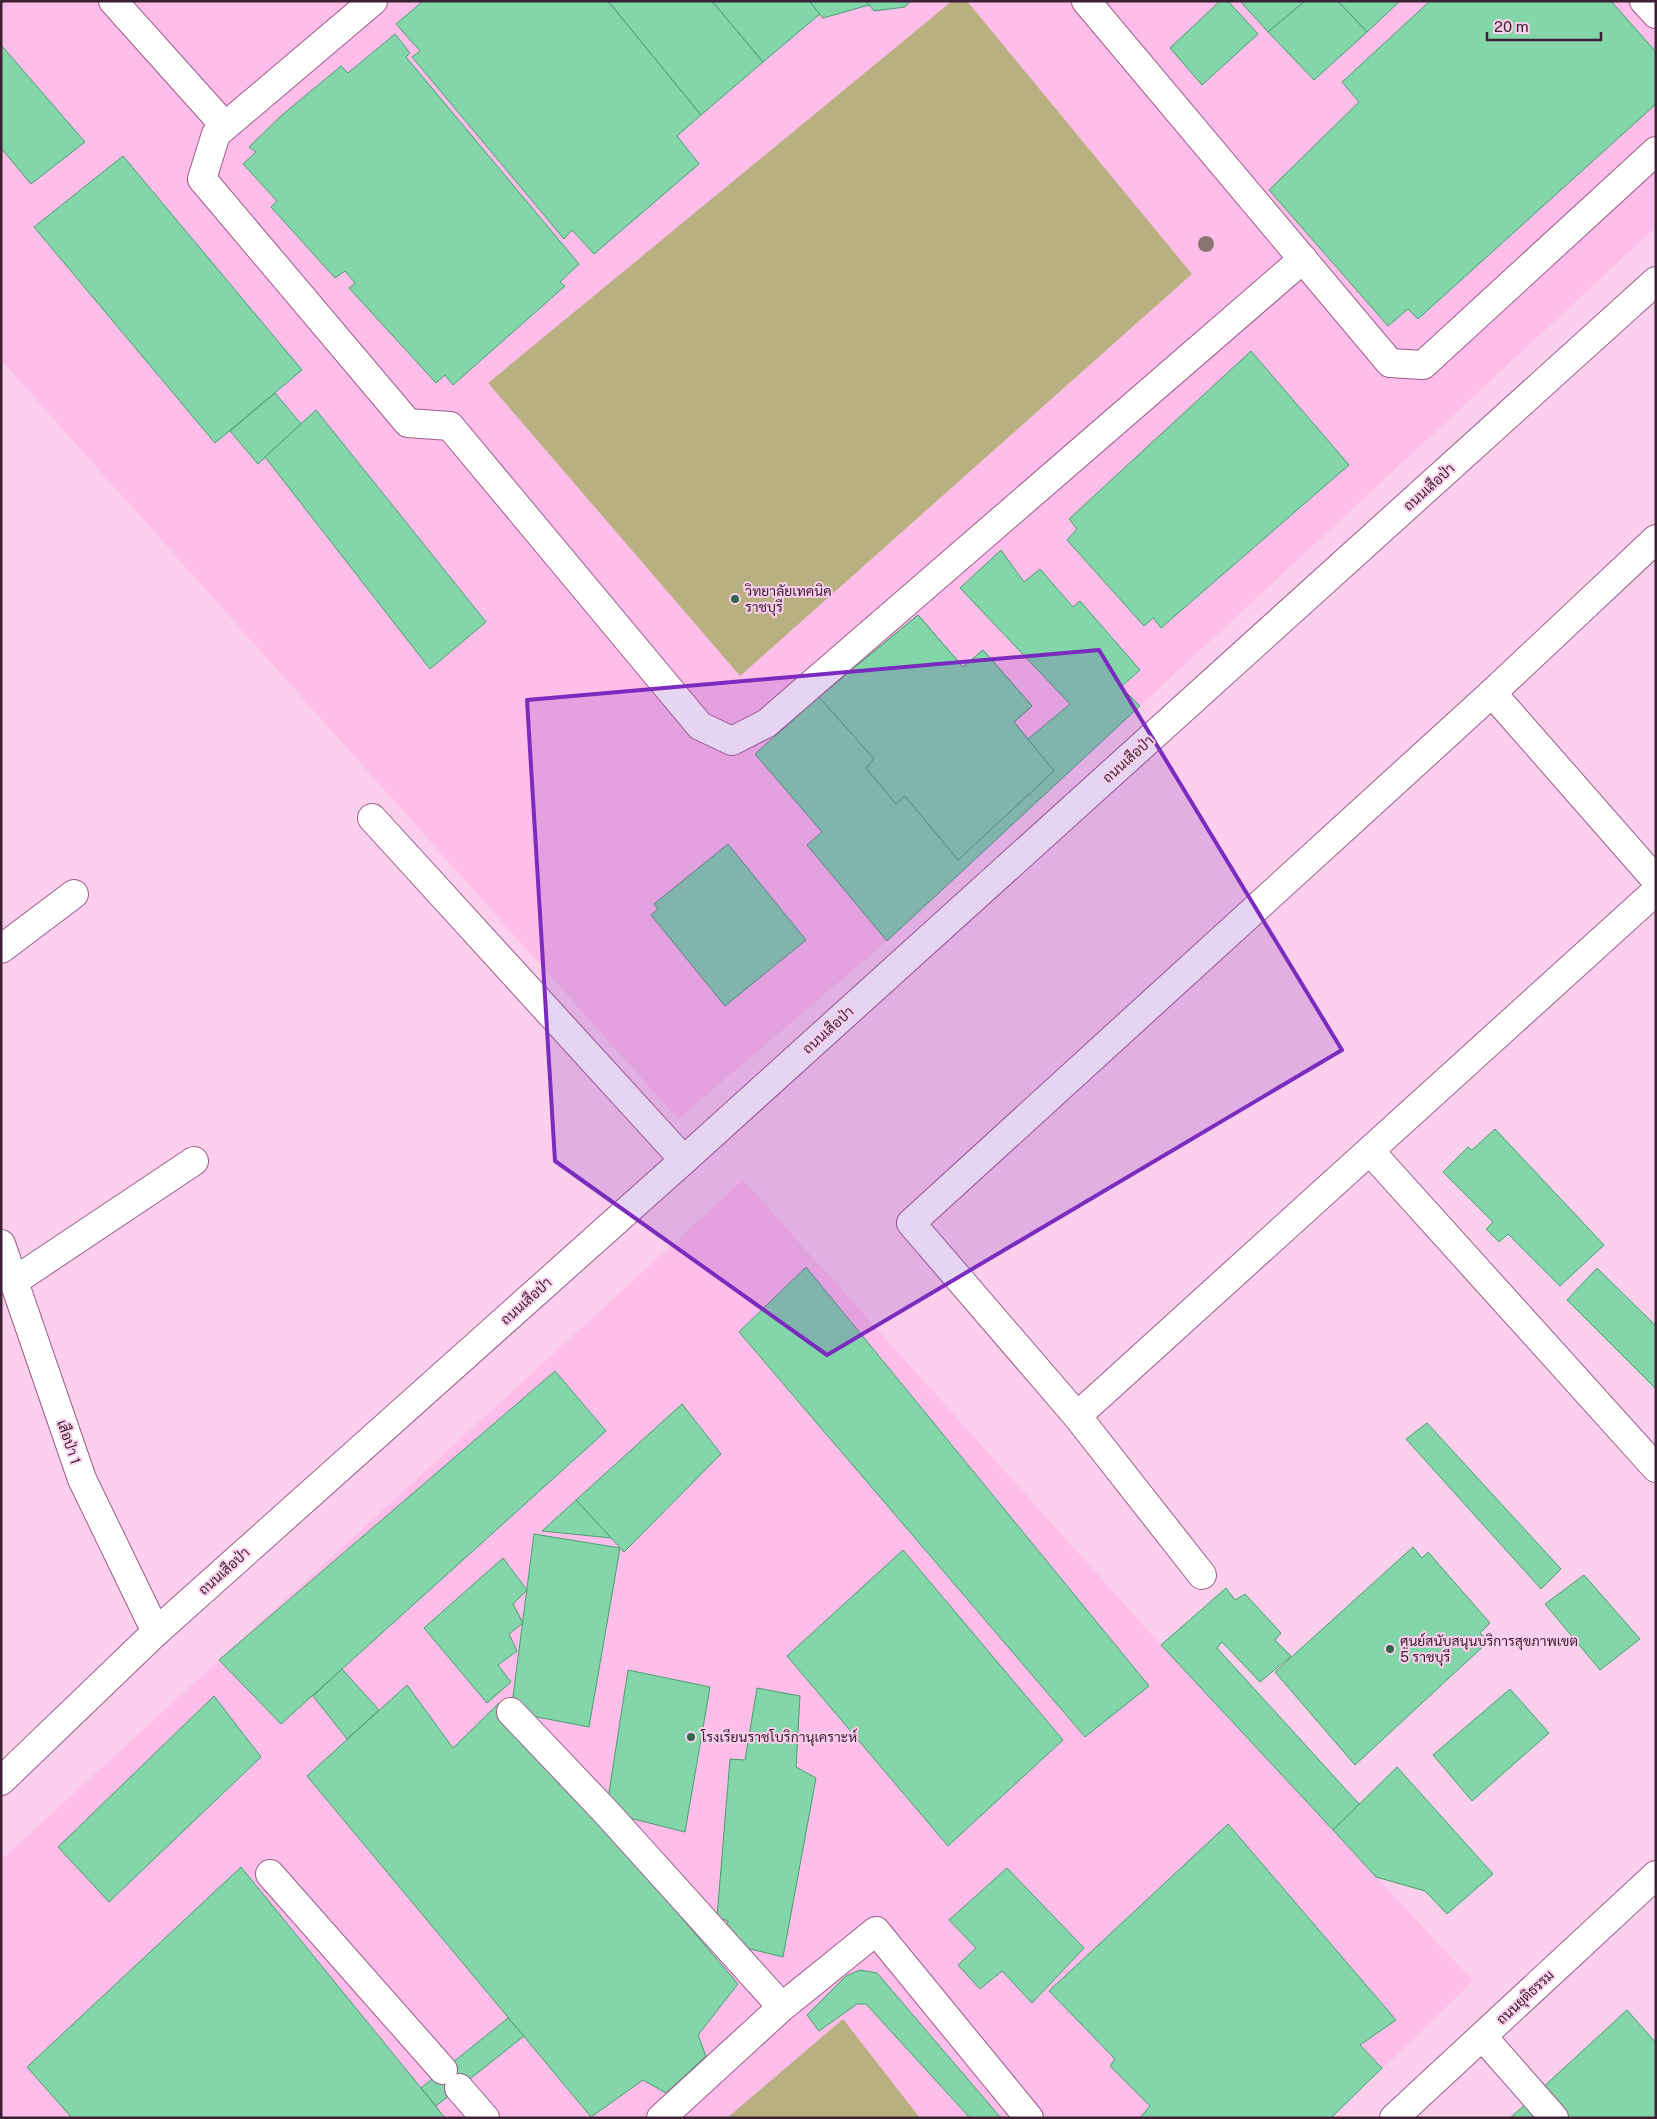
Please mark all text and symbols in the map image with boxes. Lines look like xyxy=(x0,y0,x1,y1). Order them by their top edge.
scale bar xyxy=(1487,10,1601,42)
text: 20 m xyxy=(1494,18,1529,35)
street label: ถนนเสือป่า xyxy=(1400,459,1458,514)
place label: วิทยาลัยเทคนิค ราชบุรี xyxy=(744,583,832,617)
marker: วิทยาลัยเทคนิค ราชบุรี xyxy=(729,593,741,605)
street label: ถนนเสือป่า xyxy=(1099,731,1157,786)
street label: ถนนเสือป่า xyxy=(799,1002,857,1057)
street label: ถนนเสือป่า xyxy=(497,1273,555,1328)
street label: เสือป่า 1 xyxy=(54,1417,85,1466)
street label: ถนนเสือป่า xyxy=(195,1543,253,1598)
place label: ศูนย์สนับสนุนบริการสุขภาพเขต 5 ราชบุรี xyxy=(1400,1632,1578,1667)
marker: ศูนย์สนับสนุนบริการสุขภาพเขต 5 ราชบุรี xyxy=(1384,1643,1396,1655)
place label: โรงเรียนราชโบริกานุเคราะห์ xyxy=(700,1728,857,1747)
marker: โรงเรียนราชโบริกานุเคราะห์ xyxy=(685,1731,697,1743)
street label: ถนนยุติธรรม xyxy=(1493,1967,1558,2029)

